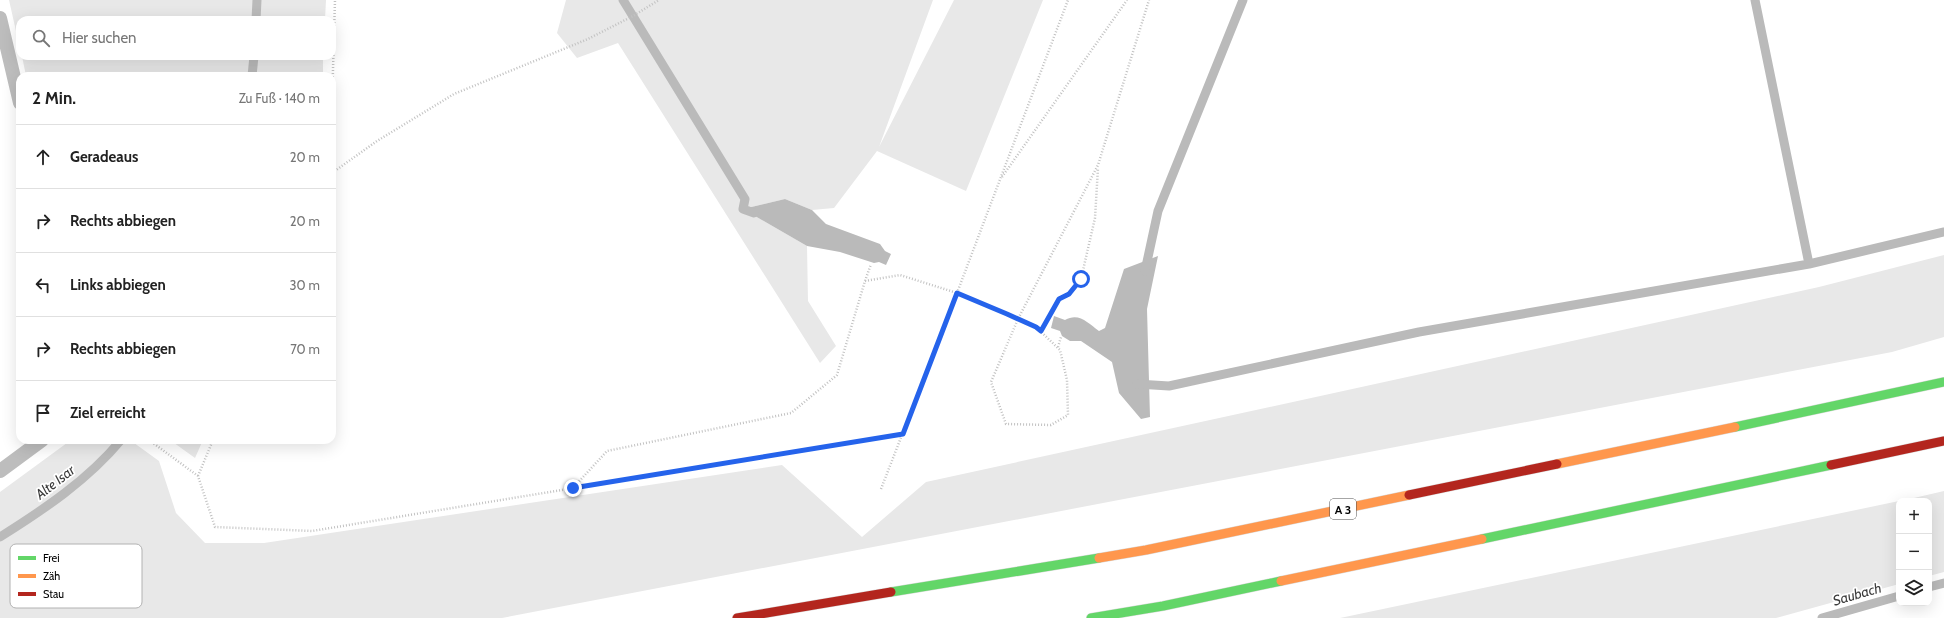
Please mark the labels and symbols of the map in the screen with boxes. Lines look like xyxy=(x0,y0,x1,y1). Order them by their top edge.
route start xyxy=(1072,270,1090,288)
water label: Alte Isar xyxy=(31,461,79,504)
route end xyxy=(564,479,582,497)
road number: A 3 xyxy=(1330,499,1356,519)
legend xyxy=(10,544,142,608)
text: Frei xyxy=(43,551,60,565)
text: Zäh xyxy=(43,569,60,583)
water label: Saubach xyxy=(1831,579,1883,609)
text: Stau xyxy=(43,587,64,601)

